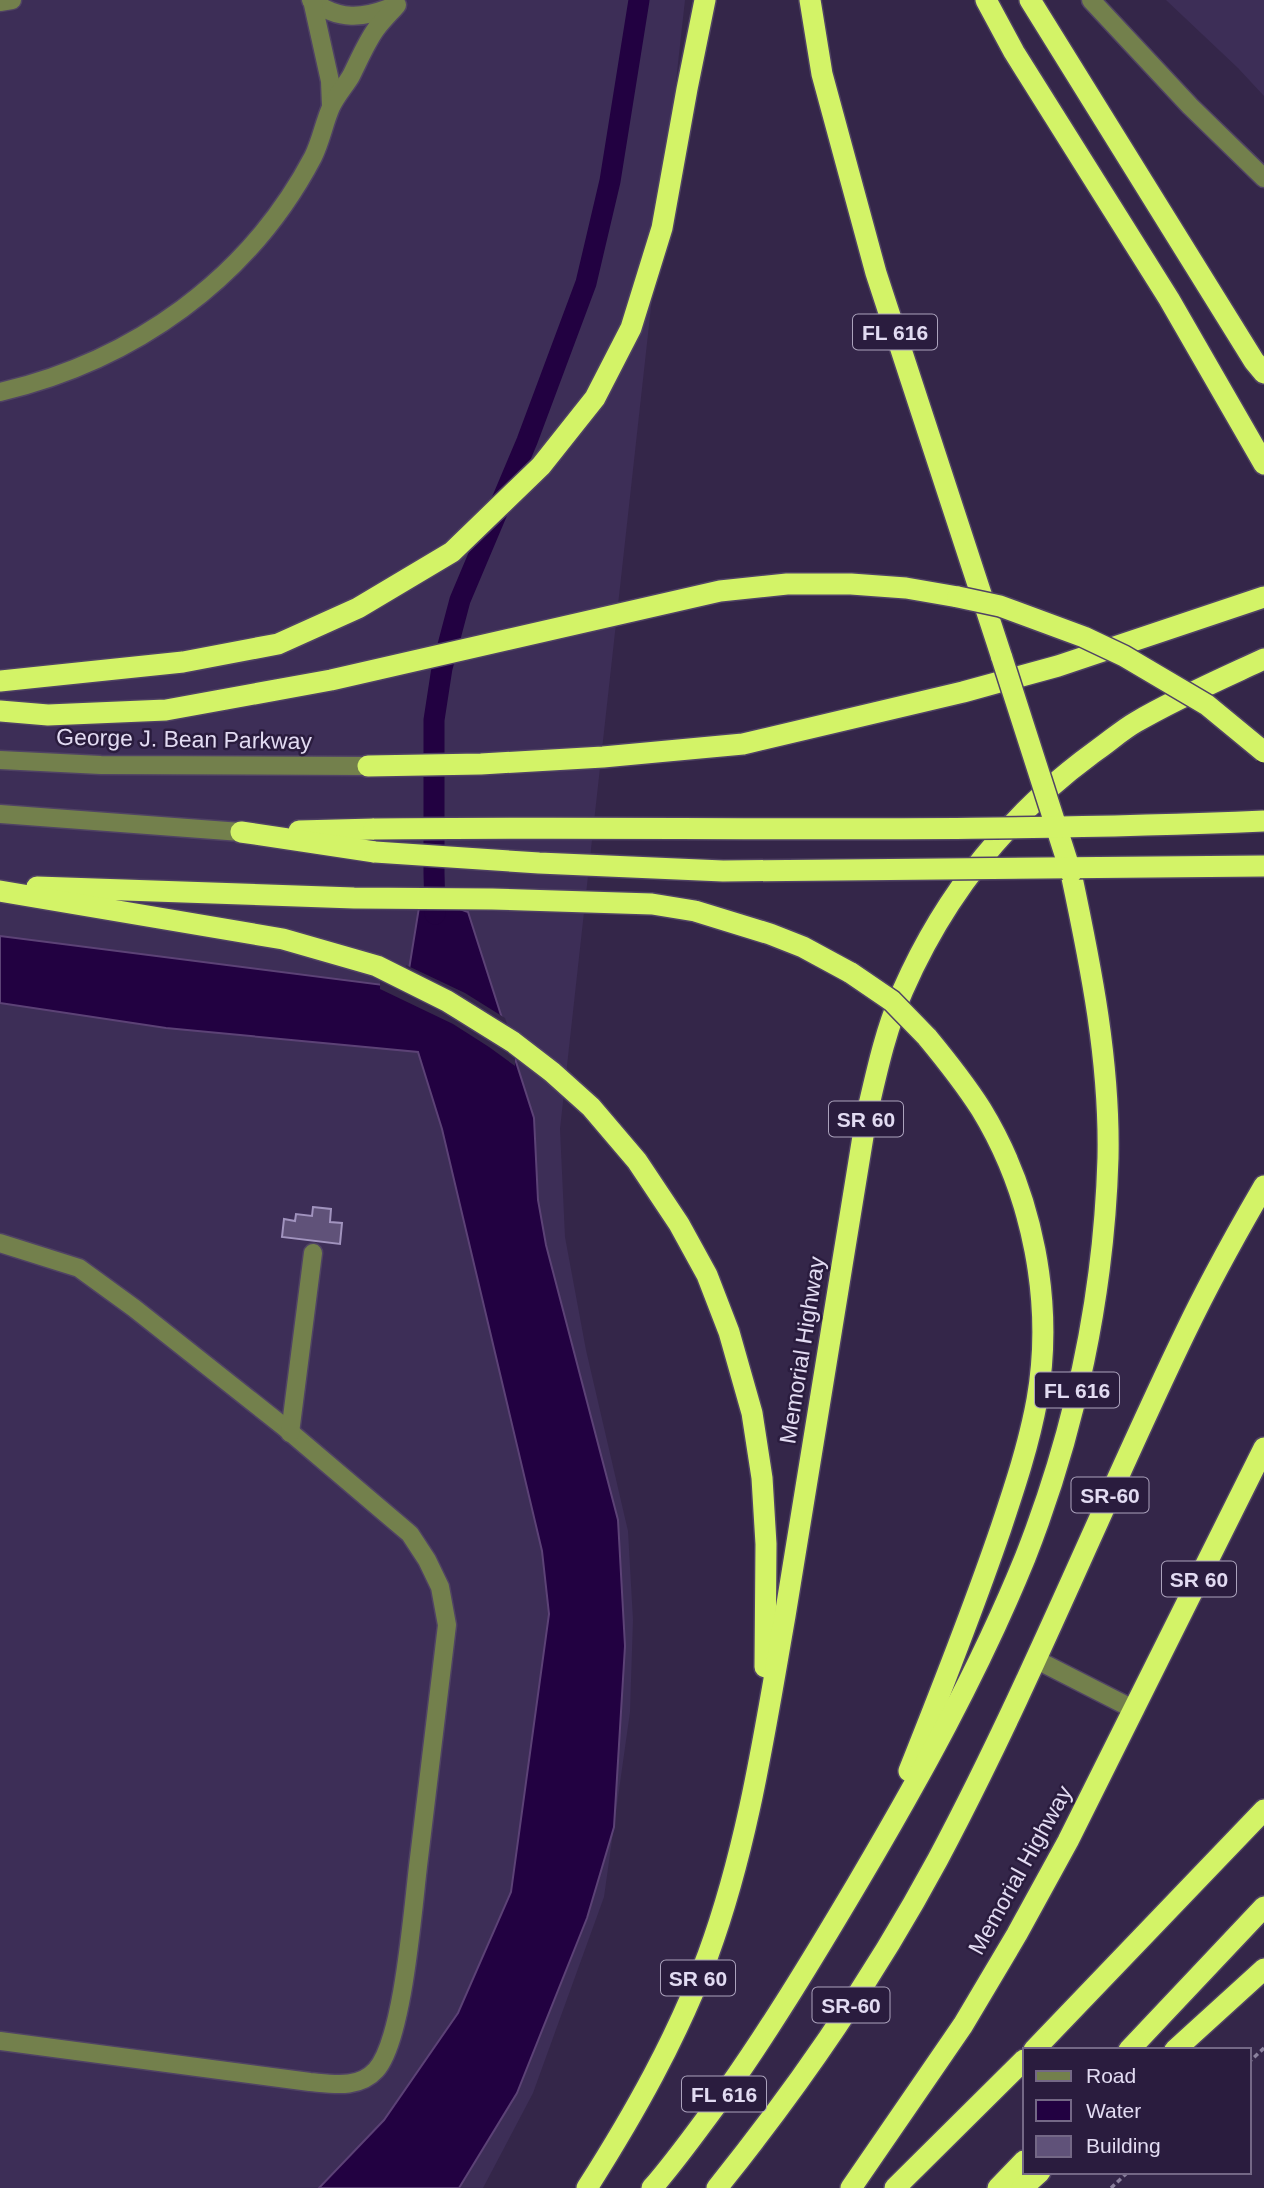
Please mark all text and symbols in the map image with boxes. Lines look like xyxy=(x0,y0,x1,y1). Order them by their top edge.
road number: FL 616 xyxy=(853,314,937,350)
street label: George J. Bean Parkway xyxy=(56,724,313,754)
road number: SR 60 xyxy=(829,1102,903,1136)
street label: Memorial Highway xyxy=(774,1254,830,1445)
road number: FL 616 xyxy=(1035,1372,1119,1408)
road number: SR-60 xyxy=(1072,1478,1148,1512)
road number: SR 60 xyxy=(1162,1562,1236,1596)
street label: Memorial Highway xyxy=(963,1781,1077,1959)
road number: SR 60 xyxy=(661,1960,735,1996)
road number: SR-60 xyxy=(812,1988,890,2022)
legend xyxy=(1023,2048,1250,2174)
text: Road xyxy=(1086,2064,1136,2087)
road number: FL 616 xyxy=(682,2076,766,2112)
text: Water xyxy=(1086,2099,1141,2122)
text: Building xyxy=(1086,2134,1161,2157)

